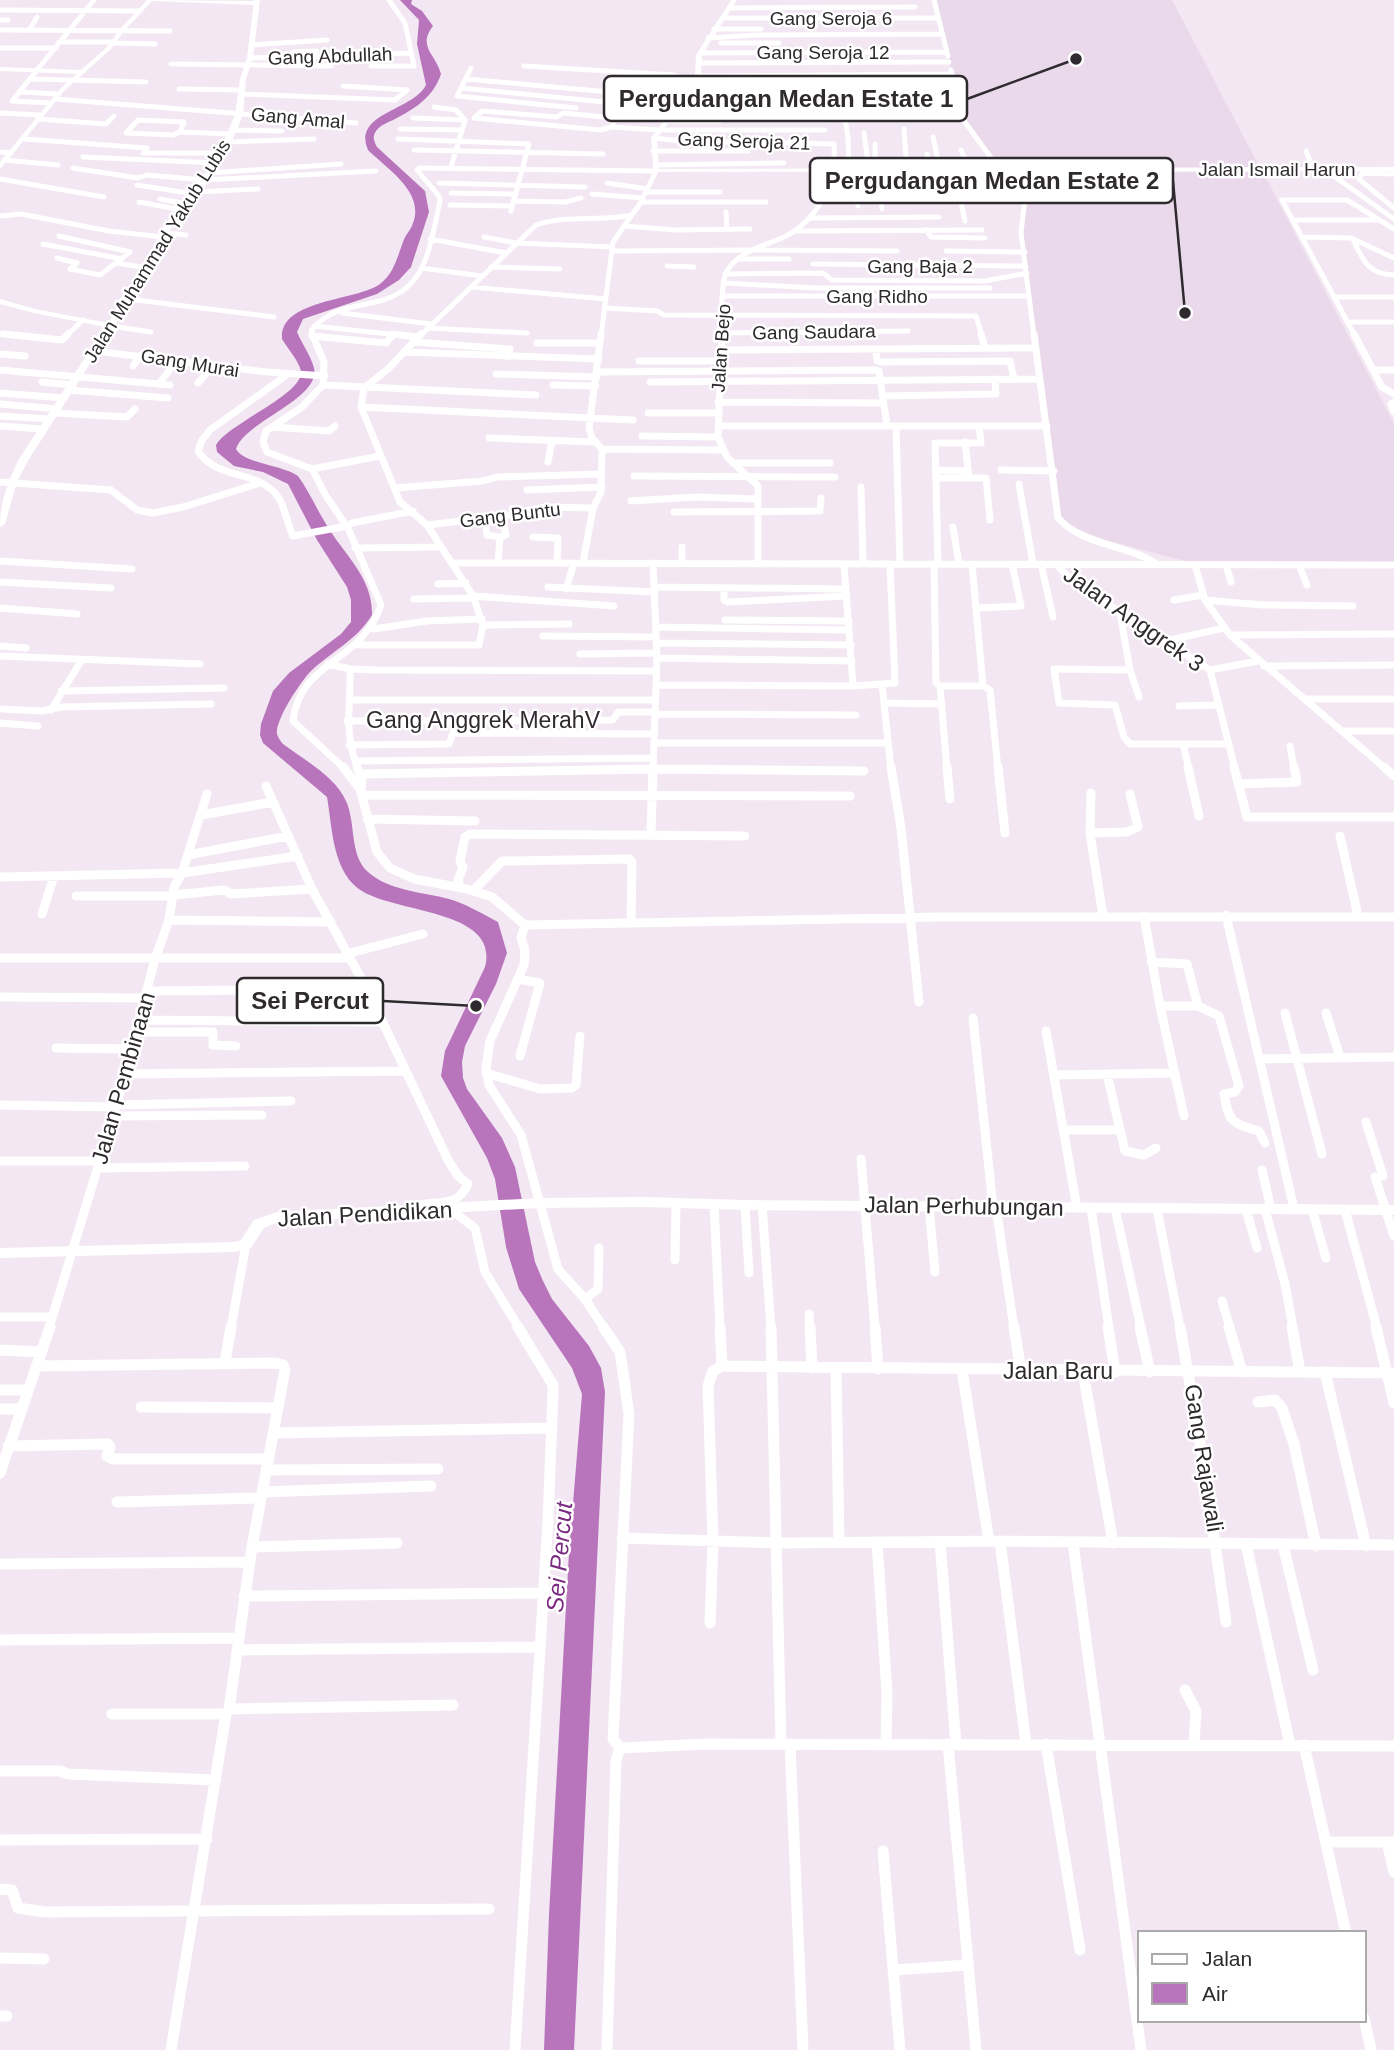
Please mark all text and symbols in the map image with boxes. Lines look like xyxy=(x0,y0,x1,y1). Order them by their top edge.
street label: Gang Seroja 6 xyxy=(770,8,892,29)
street label: Gang Seroja 12 xyxy=(756,42,890,63)
street label: Gang Abdullah xyxy=(267,43,393,69)
callout: Pergudangan Medan Estate 1 xyxy=(604,76,967,121)
text: Pergudangan Medan Estate 1 xyxy=(619,85,953,112)
street label: Gang Amal xyxy=(250,103,346,133)
street label: Gang Seroja 21 xyxy=(677,128,811,154)
street label: Jalan Muhammad Yakub Lubis xyxy=(79,136,235,366)
callout: Pergudangan Medan Estate 2 xyxy=(810,158,1173,203)
street label: Jalan Ismail Harun xyxy=(1198,159,1356,180)
text: Pergudangan Medan Estate 2 xyxy=(825,167,1159,194)
street label: Gang Baja 2 xyxy=(867,256,973,277)
street label: Gang Ridho xyxy=(826,286,928,307)
street label: Jalan Bejo xyxy=(707,303,735,393)
street label: Gang Saudara xyxy=(752,320,876,344)
street label: Gang Murai xyxy=(139,345,241,381)
street label: Gang Buntu xyxy=(458,498,562,532)
street label: Jalan Anggrek 3 xyxy=(1059,561,1209,677)
street label: Gang Anggrek MerahV xyxy=(366,707,601,733)
callout: Sei Percut xyxy=(237,978,383,1023)
text: Sei Percut xyxy=(251,987,369,1014)
street label: Jalan Pembinaan xyxy=(86,989,160,1167)
street label: Jalan Perhubungan xyxy=(864,1191,1064,1221)
street label: Jalan Pendidikan xyxy=(277,1196,453,1232)
street label: Jalan Baru xyxy=(1003,1358,1113,1384)
street label: Gang Rajawali xyxy=(1179,1382,1229,1534)
water label: Sei Percut xyxy=(541,1499,577,1613)
legend xyxy=(1138,1931,1366,2022)
text: Jalan xyxy=(1202,1947,1252,1970)
text: Air xyxy=(1202,1982,1228,2005)

